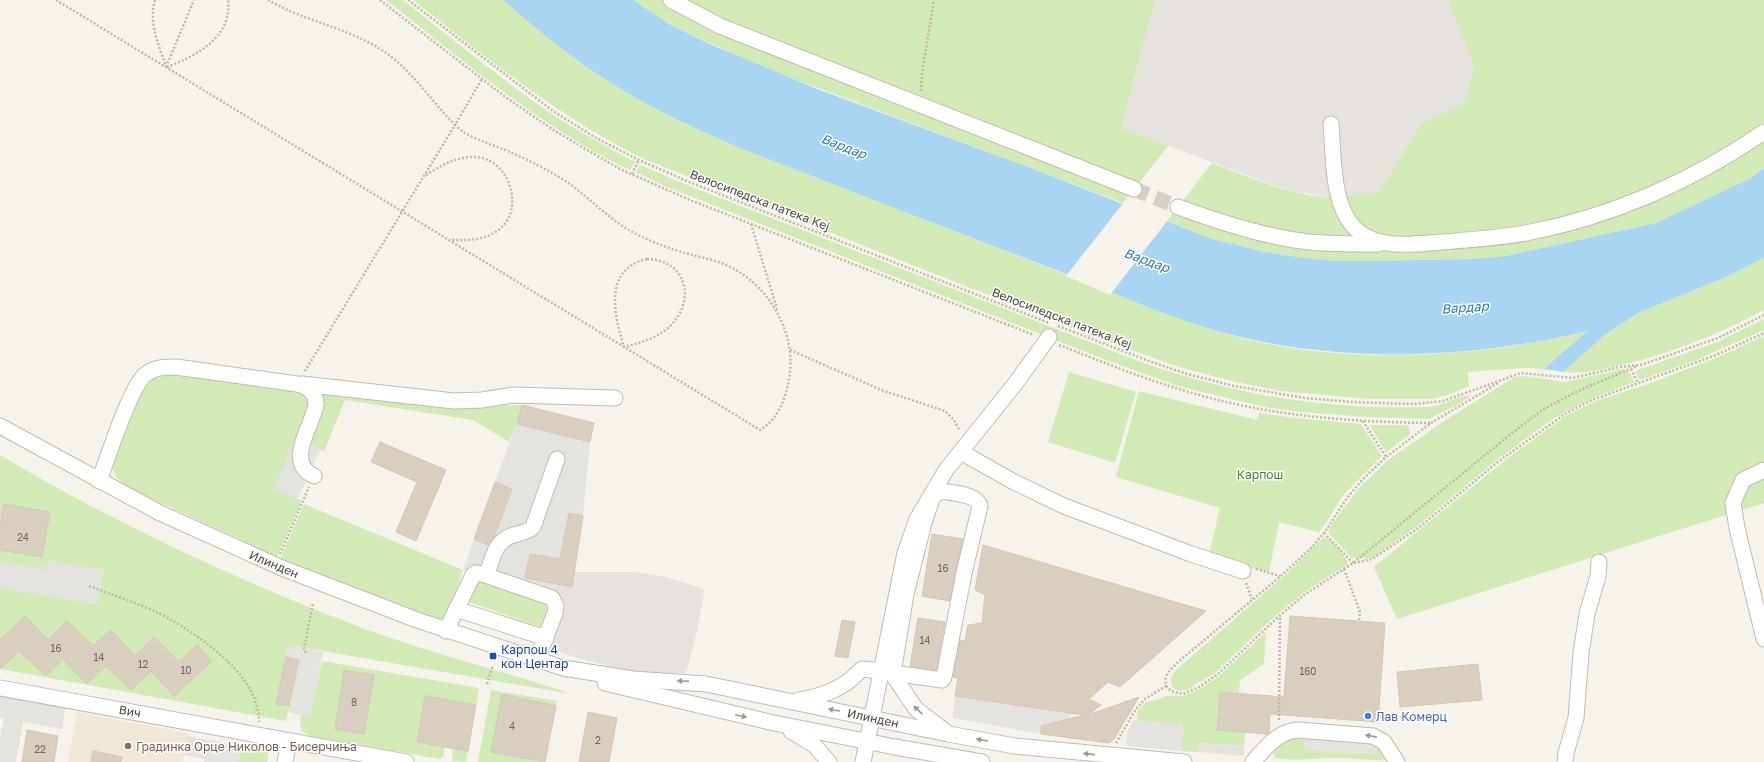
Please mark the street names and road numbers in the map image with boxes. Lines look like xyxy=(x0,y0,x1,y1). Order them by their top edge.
street label: Велосипедска патека Кеј xyxy=(688,166,832,234)
street label: Велосипедска патека Кеј xyxy=(990,284,1134,352)
street label: Илинден xyxy=(247,547,301,581)
street label: Вич xyxy=(118,702,142,720)
street label: Илинден xyxy=(846,705,900,731)

